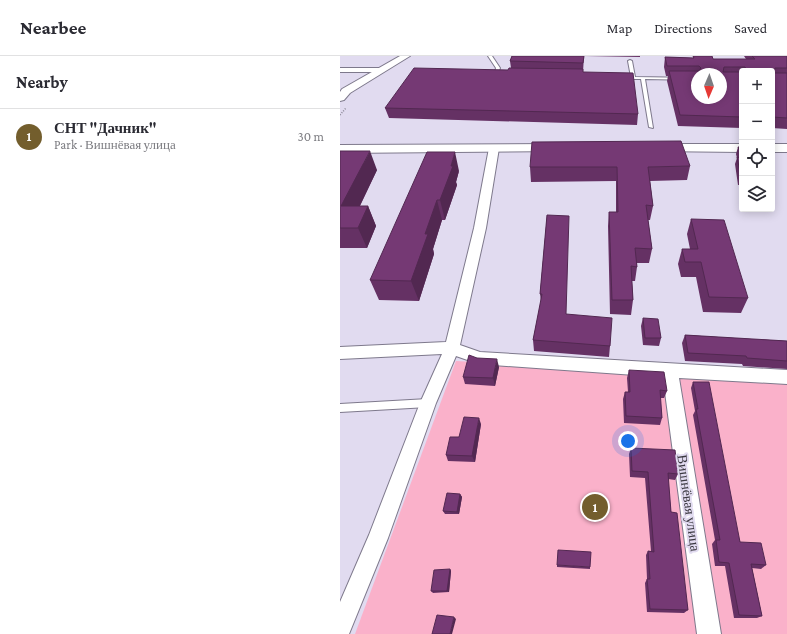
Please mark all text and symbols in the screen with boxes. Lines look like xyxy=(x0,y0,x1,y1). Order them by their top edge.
text: Nearbee xyxy=(20,17,86,38)
text: Map xyxy=(607,20,632,36)
text: Directions xyxy=(654,20,712,36)
text: Saved xyxy=(734,20,767,36)
north arrow xyxy=(691,68,727,104)
map controls xyxy=(739,68,775,212)
button: + xyxy=(739,68,775,104)
text: Nearby xyxy=(16,73,68,92)
button: − xyxy=(739,104,775,140)
text: СНТ "Дачник" xyxy=(54,120,157,136)
text: 1 xyxy=(27,129,31,144)
text: 30 m xyxy=(298,129,324,144)
text: Park · Вишнёвая улица xyxy=(54,137,176,152)
button: locate xyxy=(739,140,775,176)
button: layers xyxy=(739,176,775,212)
your location xyxy=(618,431,638,451)
street label: Вишнёвая улица xyxy=(674,454,704,553)
pin: 1 xyxy=(582,492,608,522)

